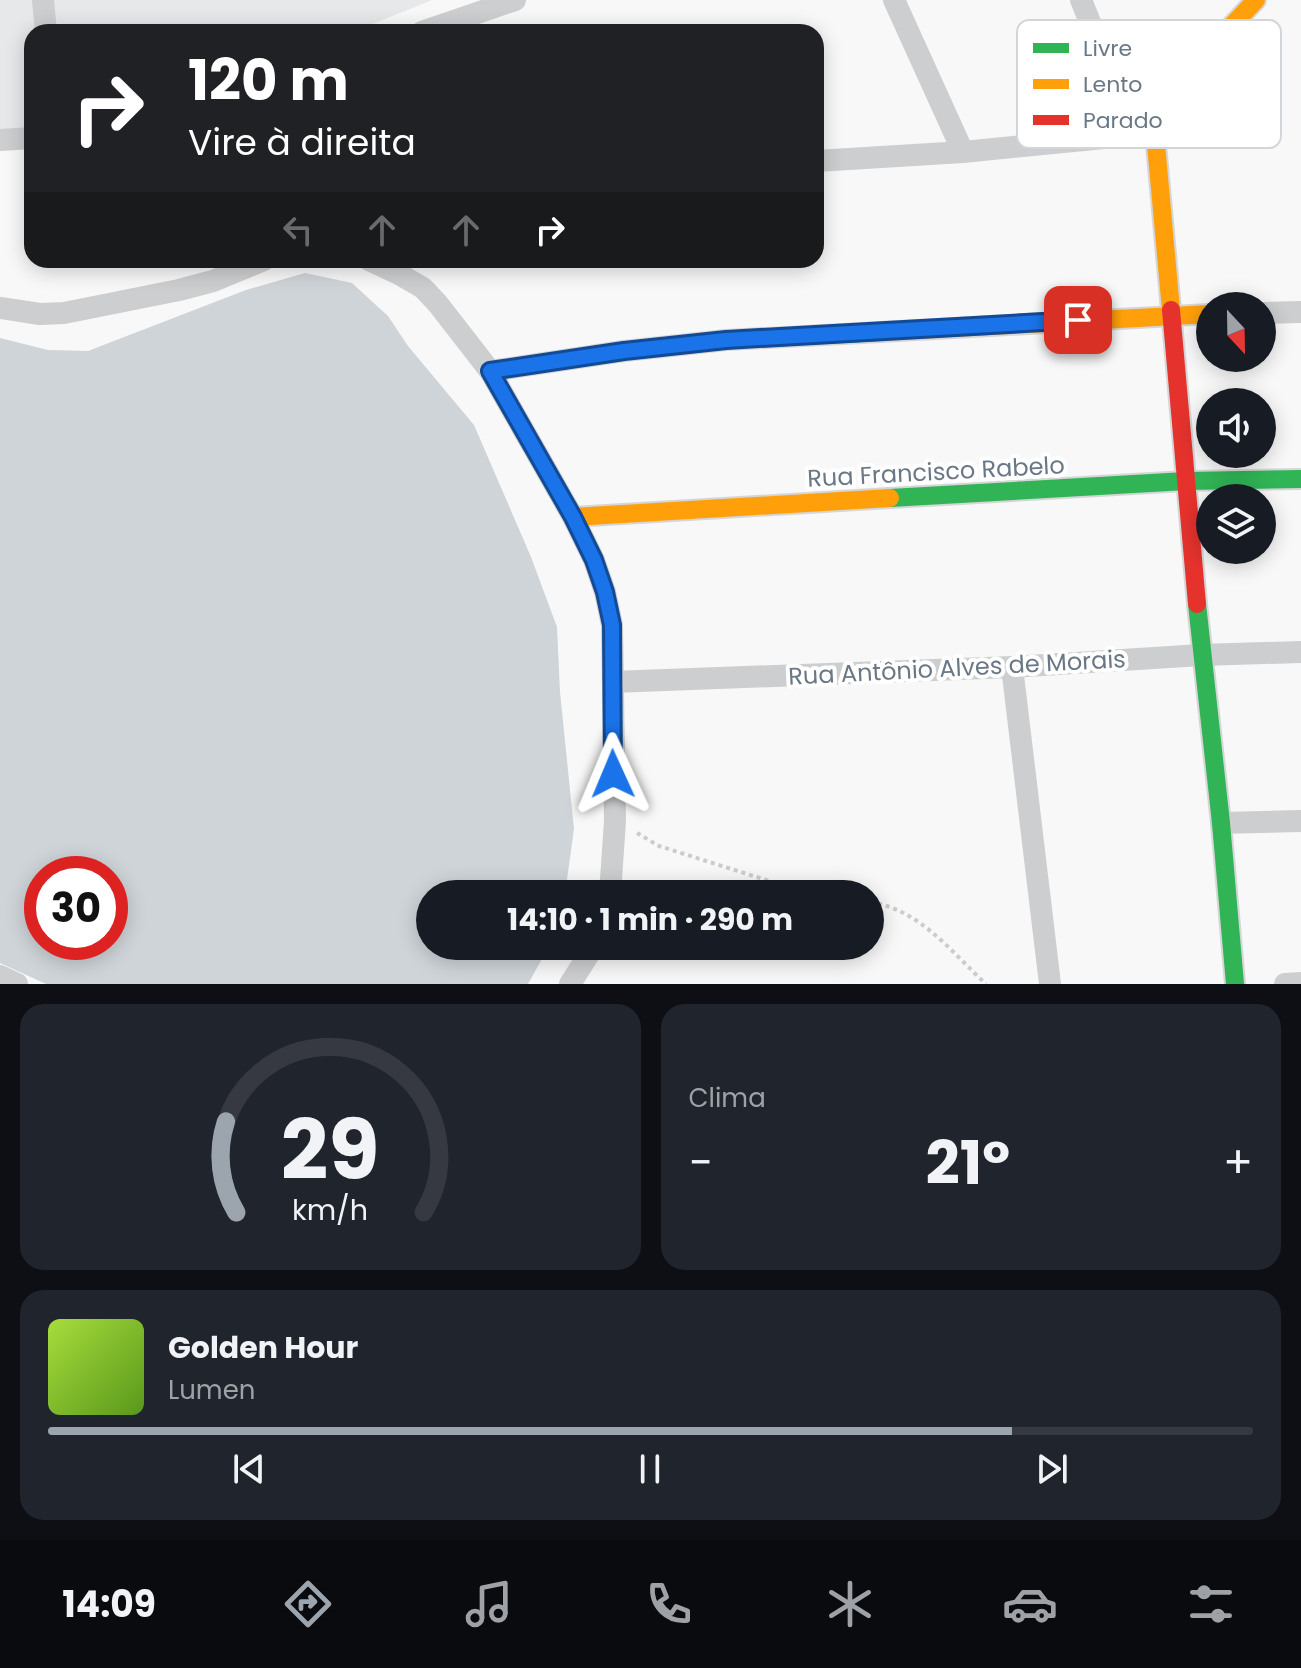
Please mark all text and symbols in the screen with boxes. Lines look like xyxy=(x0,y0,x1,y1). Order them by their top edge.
legend xyxy=(1017,20,1281,148)
text: Livre xyxy=(1083,33,1132,64)
text: 120 m xyxy=(188,41,349,120)
icon: right xyxy=(56,56,160,160)
text: Lento xyxy=(1083,69,1142,100)
text: Parado xyxy=(1083,105,1163,136)
text: Vire à direita xyxy=(188,117,416,168)
icon: left xyxy=(276,208,320,252)
icon: ahead xyxy=(360,208,404,252)
icon: ahead xyxy=(444,208,488,252)
icon: right xyxy=(528,208,572,252)
pin xyxy=(1044,286,1112,354)
north arrow xyxy=(1196,292,1276,372)
map controls xyxy=(1196,292,1276,564)
icon: arrive xyxy=(1056,298,1100,342)
button: sound xyxy=(1196,388,1276,468)
street label: Rua Francisco Rabelo xyxy=(806,448,1066,495)
button: layers xyxy=(1196,484,1276,564)
street label: Rua Antônio Alves de Morais xyxy=(787,642,1126,693)
position arrow xyxy=(571,732,655,816)
speed limit sign: 30 xyxy=(24,856,128,960)
text: 14:10 · 1 min · 290 m xyxy=(507,898,793,941)
text: Clima xyxy=(689,1080,766,1116)
text: 29 xyxy=(281,1092,380,1208)
text: 21° xyxy=(926,1121,1010,1205)
text: − xyxy=(689,1132,713,1193)
text: + xyxy=(1223,1132,1253,1193)
text: km/h xyxy=(292,1190,368,1230)
text: Golden Hour xyxy=(168,1326,358,1369)
text: Lumen xyxy=(168,1372,255,1408)
icon: previous xyxy=(227,1447,271,1491)
icon: pause xyxy=(628,1447,672,1491)
icon: next xyxy=(1030,1447,1074,1491)
icon: directions xyxy=(280,1576,336,1632)
icon: music xyxy=(461,1576,517,1632)
icon: phone xyxy=(641,1576,697,1632)
icon: climate xyxy=(822,1576,878,1632)
icon: car xyxy=(1002,1576,1058,1632)
icon: filters xyxy=(1183,1576,1239,1632)
text: 14:09 xyxy=(62,1579,156,1630)

